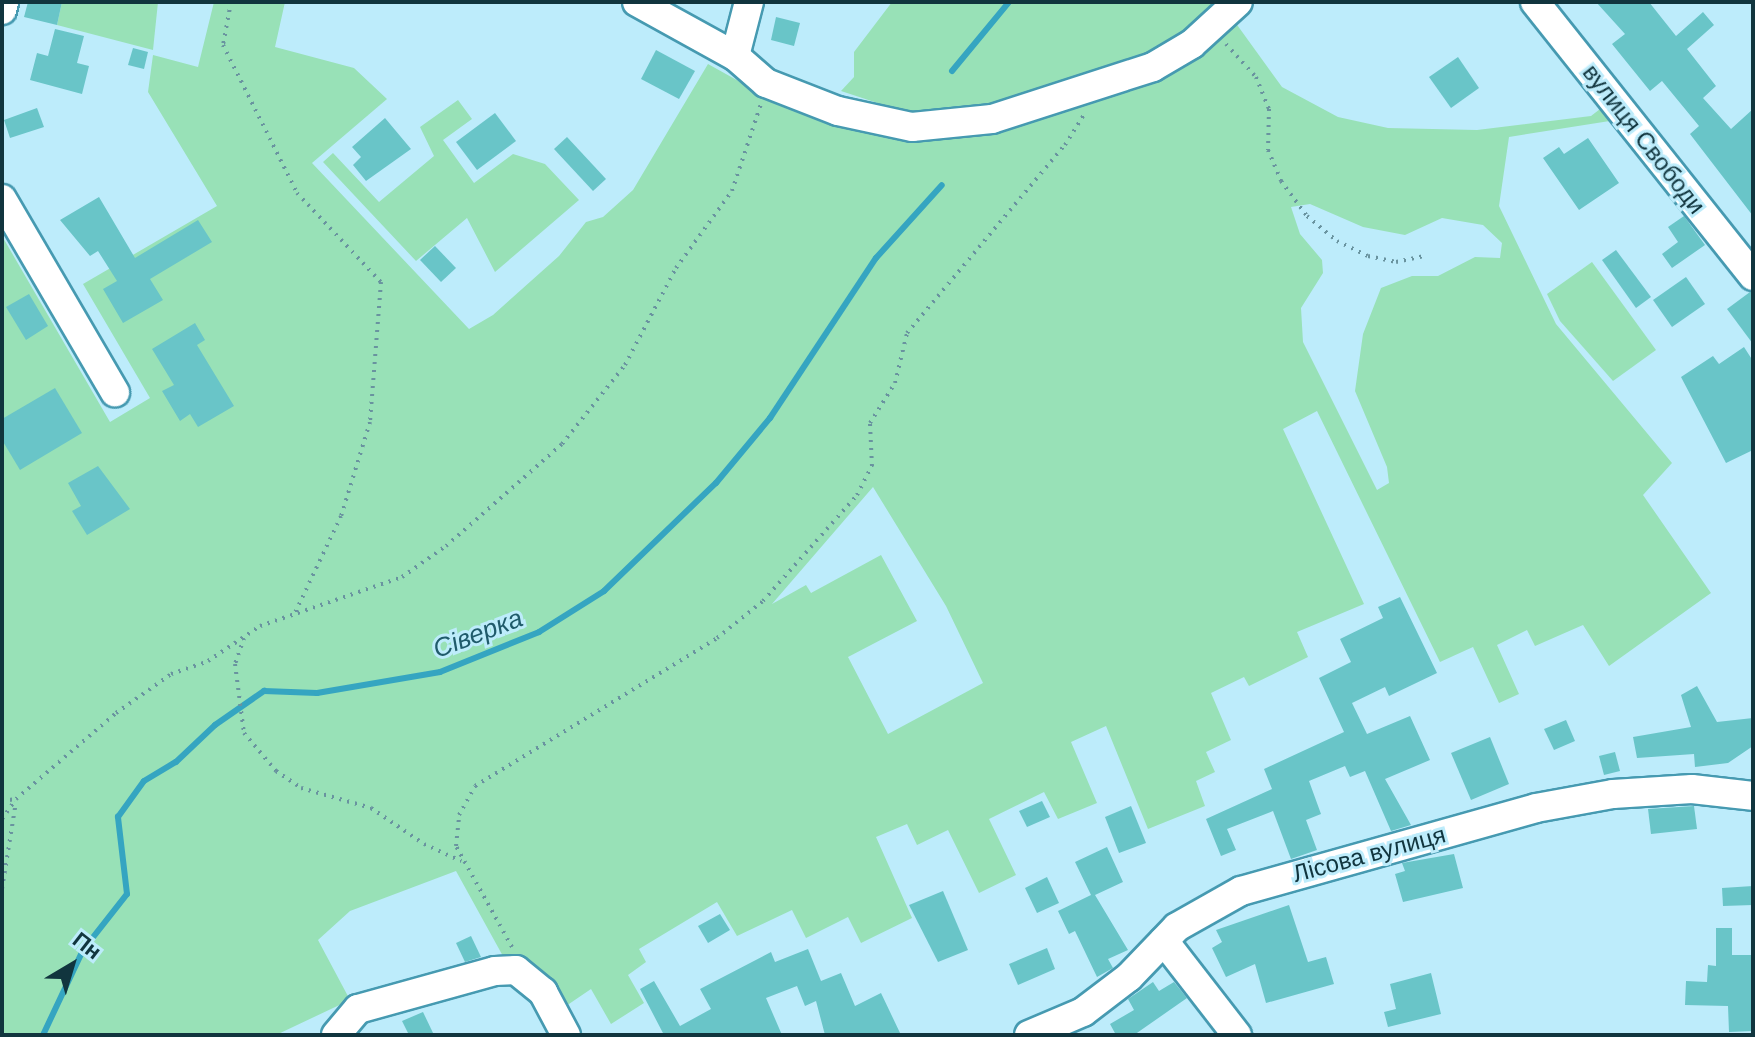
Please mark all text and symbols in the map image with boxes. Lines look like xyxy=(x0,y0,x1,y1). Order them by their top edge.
street label: вулиця Свободи xyxy=(1577,59,1711,219)
water label: Сіверка xyxy=(429,603,527,665)
street label: Лісова вулиця xyxy=(1289,820,1449,888)
north arrow xyxy=(32,925,112,1005)
text: Пн xyxy=(68,927,106,964)

